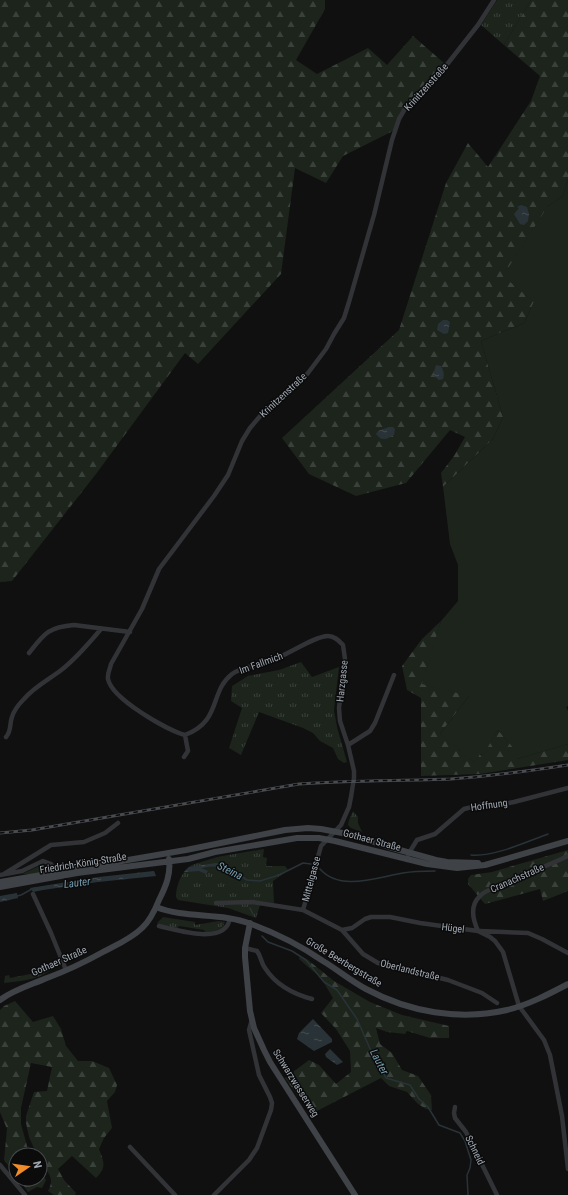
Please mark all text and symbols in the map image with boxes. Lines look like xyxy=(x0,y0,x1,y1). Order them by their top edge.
street label: Krinitzenstraße xyxy=(402,61,450,113)
street label: Krinitzenstraße xyxy=(257,370,309,419)
street label: Im Fallmich xyxy=(238,650,284,676)
street label: Harzgasse xyxy=(334,659,350,702)
street label: Hoffnung xyxy=(470,797,508,813)
street label: Gothaer Straße xyxy=(342,827,402,853)
street label: Friedrich-König-Straße xyxy=(39,851,127,875)
street label: Mittelgasse xyxy=(300,855,322,903)
water label: Steina xyxy=(215,859,245,883)
street label: Cranachstraße xyxy=(489,861,546,895)
water label: Lauter xyxy=(63,875,92,891)
street label: Hügel xyxy=(441,921,465,935)
street label: Große Beerbergstraße xyxy=(304,935,384,989)
street label: Gothaer Straße xyxy=(30,944,89,978)
street label: Oberlandstraße xyxy=(379,957,441,983)
street label: Schwarzwasserweg xyxy=(271,1047,321,1119)
water label: Lauter xyxy=(367,1047,391,1078)
street label: Schneid xyxy=(463,1133,487,1167)
north arrow xyxy=(8,1147,48,1187)
text: N xyxy=(30,1160,44,1170)

